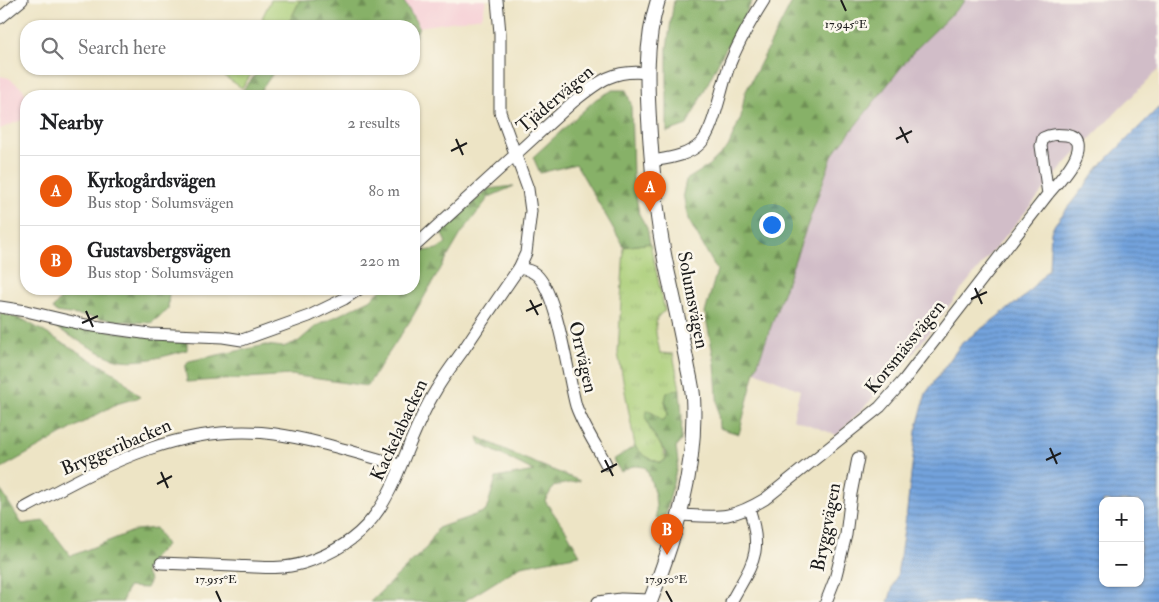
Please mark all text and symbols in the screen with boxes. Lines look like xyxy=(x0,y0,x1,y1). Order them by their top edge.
text: 17.945°E xyxy=(825,17,868,32)
search box xyxy=(20,20,420,75)
icon: search xyxy=(38,34,66,62)
text: Search here xyxy=(78,36,166,60)
street label: Tjädervägen xyxy=(511,60,599,138)
text: Nearby xyxy=(40,109,103,136)
text: 2 results xyxy=(347,113,400,133)
text: Kyrkogårdsvägen xyxy=(87,169,216,193)
pin: A xyxy=(634,171,666,212)
text: A xyxy=(51,181,61,201)
text: 80 m xyxy=(369,181,400,201)
text: Bus stop · Solumsvägen xyxy=(87,193,234,213)
your location xyxy=(759,212,785,238)
text: Gustavsbergsvägen xyxy=(87,239,231,263)
street label: Solumsvägen xyxy=(672,249,714,351)
text: B xyxy=(51,251,61,271)
text: 220 m xyxy=(360,251,400,271)
text: Bus stop · Solumsvägen xyxy=(87,263,234,283)
street label: Korsmässvägen xyxy=(860,295,950,399)
street label: Orrvägen xyxy=(563,319,603,395)
street label: Kackelabacken xyxy=(365,375,433,485)
street label: Bryggeribacken xyxy=(57,413,175,481)
street label: Bryggvägen xyxy=(806,481,846,573)
map controls xyxy=(1099,497,1144,587)
button: + xyxy=(1099,497,1144,542)
pin: B xyxy=(651,514,683,555)
button: − xyxy=(1099,542,1144,587)
text: 17.955°E xyxy=(195,572,237,587)
text: 17.950°E xyxy=(645,572,687,587)

